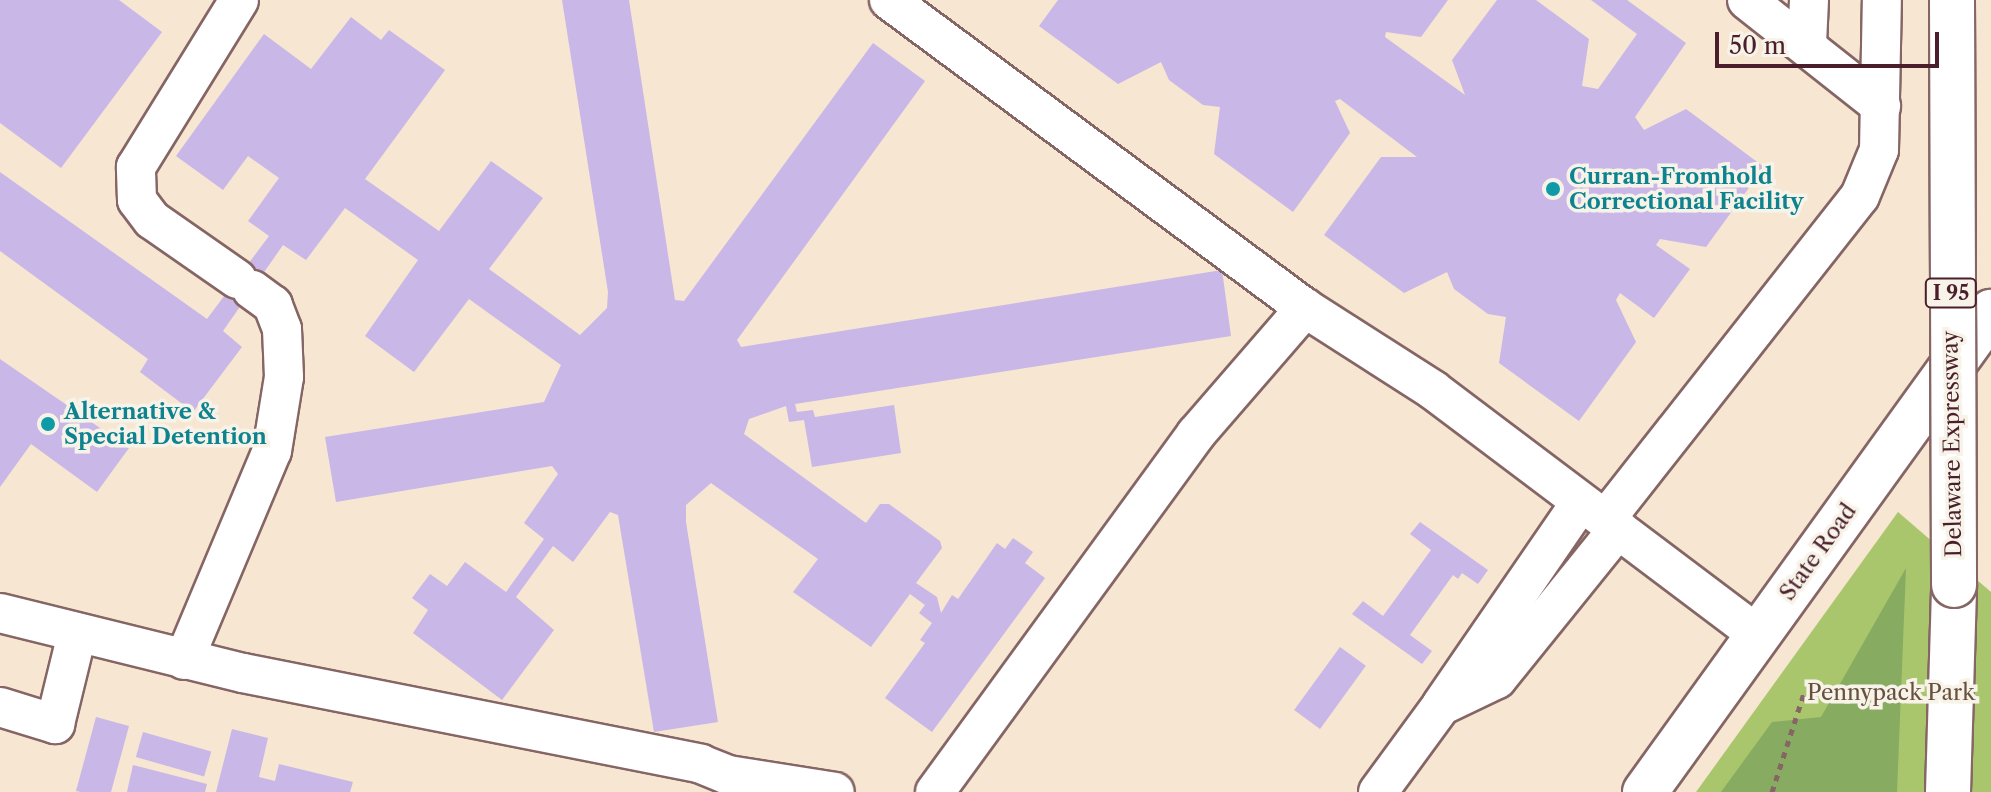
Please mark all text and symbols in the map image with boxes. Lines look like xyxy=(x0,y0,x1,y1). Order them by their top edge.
scale bar xyxy=(1719,16,1943,66)
text: 50 m xyxy=(1729,31,1786,60)
place label: Curran-Fromhold Correctional Facility xyxy=(1569,163,1804,214)
marker: Curran-Fromhold Correctional Facility xyxy=(1544,180,1562,198)
road number: I 95 xyxy=(1923,277,1979,309)
street label: Delaware Expressway xyxy=(1937,330,1967,558)
place label: Alternative & Special Detention xyxy=(64,398,267,450)
marker: Alternative & Special Detention xyxy=(39,415,57,433)
street label: State Road xyxy=(1774,499,1862,605)
park label: Pennypack Park xyxy=(1807,680,1975,706)

